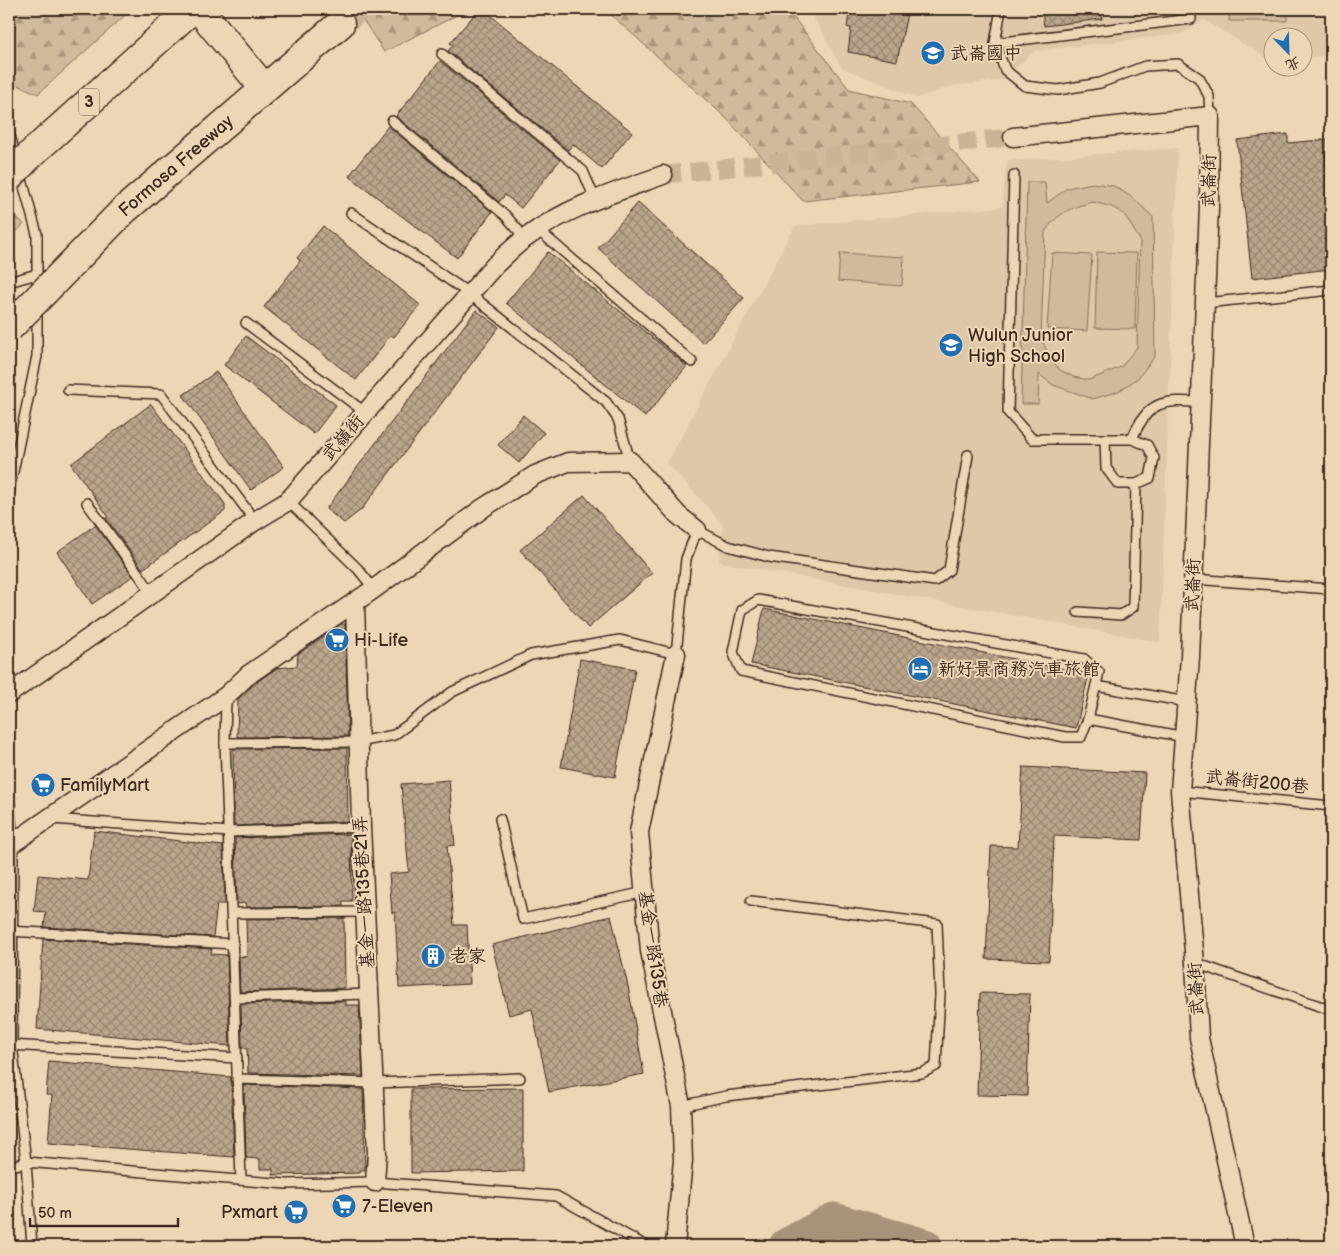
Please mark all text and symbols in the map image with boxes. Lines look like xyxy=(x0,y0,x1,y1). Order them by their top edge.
north arrow xyxy=(1262,28,1312,78)
school or university icon: 武崙國中 xyxy=(920,40,946,66)
place label: 武崙國中 xyxy=(950,43,1022,64)
text: 北 xyxy=(1283,53,1303,74)
road number: 3 xyxy=(79,88,99,115)
street label: Formosa Freeway xyxy=(114,110,238,221)
street label: 武崙街 xyxy=(1198,154,1220,208)
place label: Wulun Junior High School xyxy=(968,325,1073,367)
school or university icon: Wulun Junior High School xyxy=(938,332,964,358)
street label: 武嶺街 xyxy=(317,411,369,465)
street label: 武崙街 xyxy=(1182,558,1204,612)
supermarket icon: Hi-Life xyxy=(324,627,350,653)
place label: Hi-Life xyxy=(354,630,408,651)
hotel icon: 新好景商務汽車旅館 xyxy=(907,656,933,682)
place label: 新好景商務汽車旅館 xyxy=(938,659,1100,680)
street label: 武崙街200巷 xyxy=(1204,766,1310,798)
supermarket icon: FamilyMart xyxy=(30,772,56,798)
place label: FamilyMart xyxy=(60,775,150,796)
street label: 基金一路135巷21弄 xyxy=(349,815,379,969)
street label: 基金一路135巷 xyxy=(634,889,672,1009)
building icon: 老家 xyxy=(420,943,446,969)
place label: 老家 xyxy=(450,946,486,967)
street label: 武崙街 xyxy=(1184,961,1208,1017)
supermarket icon: 7-Eleven xyxy=(331,1193,357,1219)
scale bar xyxy=(30,1195,178,1227)
place label: 7-Eleven xyxy=(362,1196,433,1217)
supermarket icon: Pxmart xyxy=(283,1199,309,1225)
place label: Pxmart xyxy=(221,1202,278,1223)
text: 50 m xyxy=(38,1204,72,1223)

